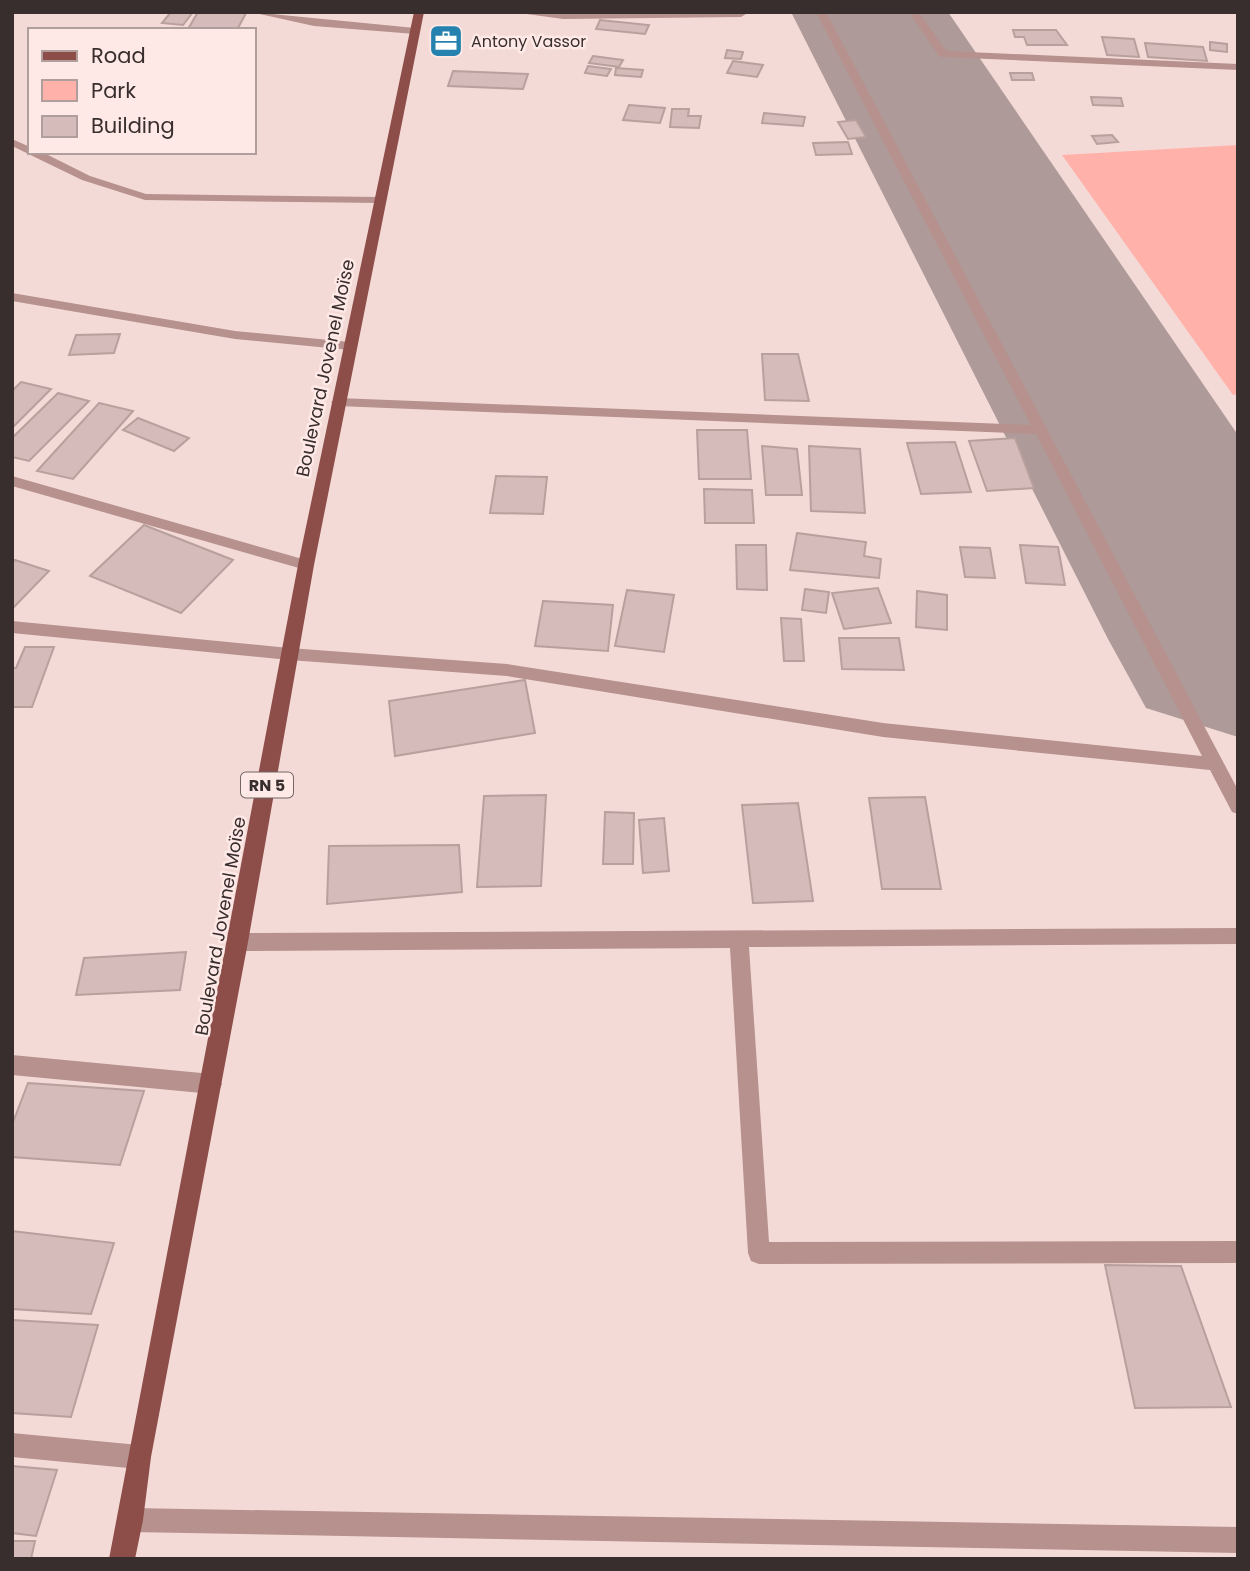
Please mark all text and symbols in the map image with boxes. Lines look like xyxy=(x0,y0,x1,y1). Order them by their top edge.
office icon: Antony Vassor xyxy=(427,22,465,60)
legend xyxy=(28,28,256,154)
place label: Antony Vassor xyxy=(471,30,586,53)
text: Road xyxy=(91,41,146,70)
text: Park xyxy=(91,76,136,105)
text: Building xyxy=(91,111,175,140)
street label: Boulevard Jovenel Moïse xyxy=(290,257,360,479)
road number: RN 5 xyxy=(241,772,293,798)
street label: Boulevard Jovenel Moïse xyxy=(188,815,252,1037)

